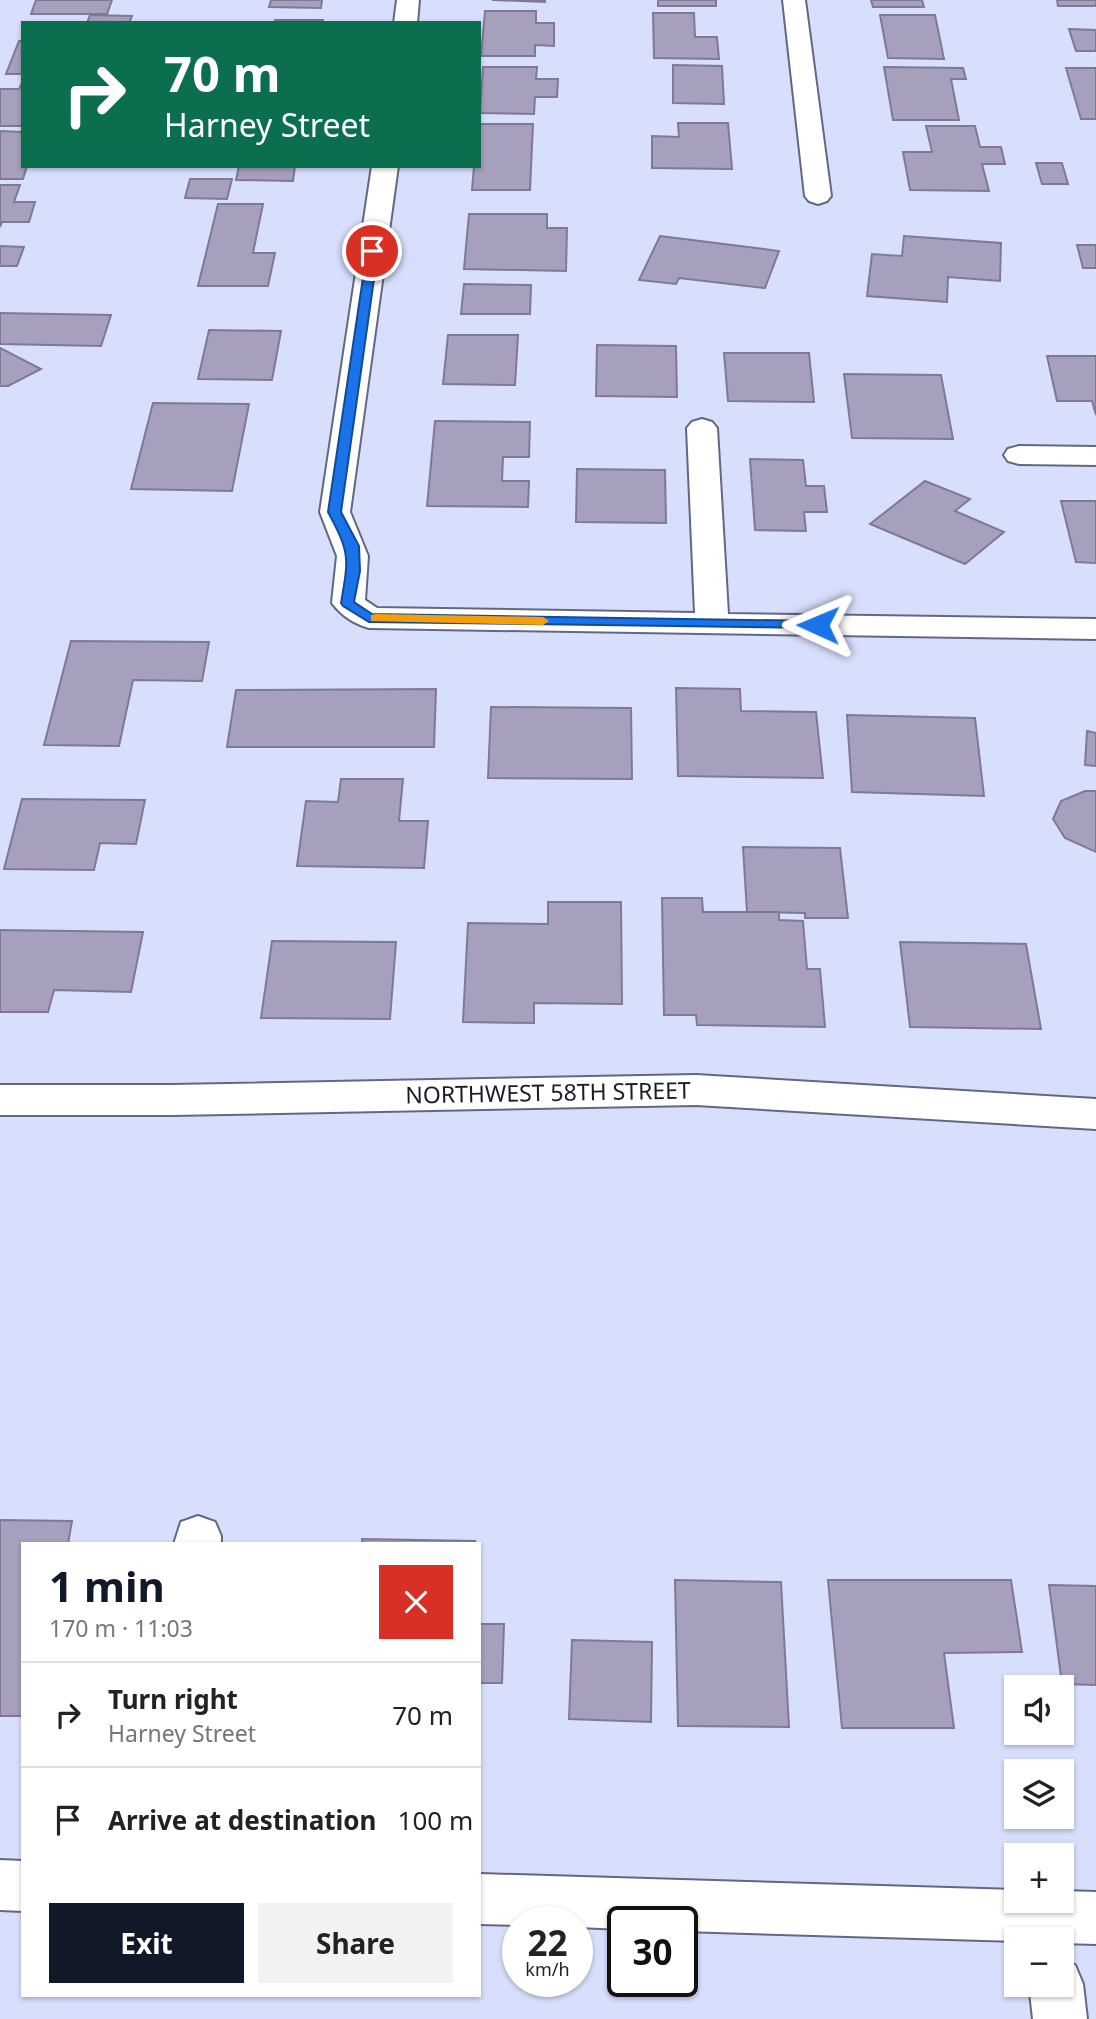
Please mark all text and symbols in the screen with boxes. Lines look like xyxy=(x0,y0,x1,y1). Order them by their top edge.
text: 70 m xyxy=(164,40,281,106)
icon: right xyxy=(49,49,140,140)
text: Harney Street xyxy=(164,103,370,146)
pin xyxy=(342,221,402,281)
icon: arrive xyxy=(353,232,391,270)
position arrow xyxy=(781,588,855,662)
street label: NORTHWEST 58TH STREET xyxy=(405,1074,691,1110)
text: 1 min xyxy=(49,1557,165,1614)
button: close xyxy=(379,1565,453,1639)
text: 170 m · 11:03 xyxy=(49,1612,193,1644)
map controls xyxy=(1004,1675,1074,1997)
button: sound xyxy=(1004,1675,1074,1745)
text: Turn right xyxy=(108,1681,238,1717)
icon: right xyxy=(49,1696,87,1734)
text: 70 m xyxy=(392,1697,453,1733)
text: Harney Street xyxy=(108,1717,256,1749)
button: layers xyxy=(1004,1759,1074,1829)
icon: arrive xyxy=(49,1801,87,1839)
text: Arrive at destination xyxy=(108,1802,377,1838)
text: 100 m xyxy=(398,1802,473,1838)
button: + xyxy=(1004,1843,1074,1913)
button: Exit xyxy=(49,1903,244,1983)
button: Share xyxy=(258,1903,453,1983)
speed limit sign: 30 xyxy=(607,1906,698,1997)
text: 22 xyxy=(527,1919,568,1966)
button: − xyxy=(1004,1927,1074,1997)
text: km/h xyxy=(525,1957,570,1981)

